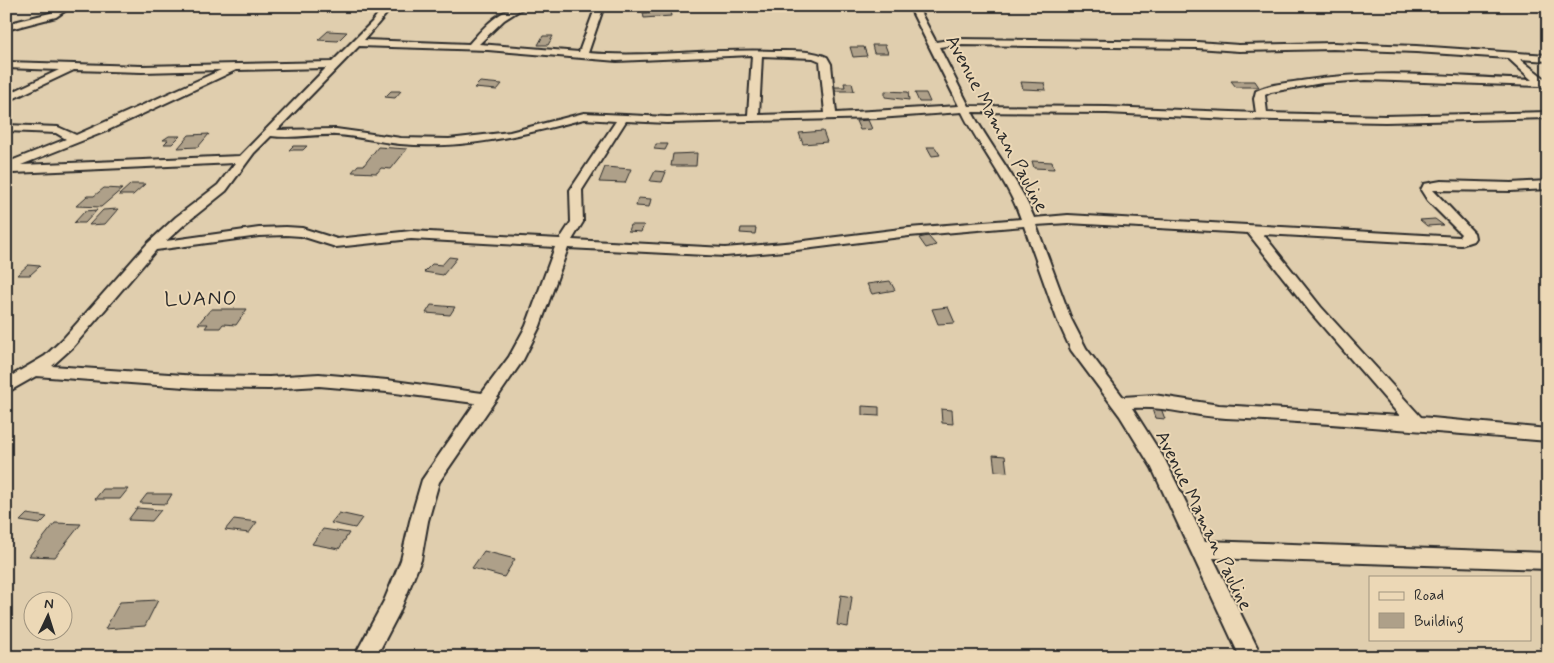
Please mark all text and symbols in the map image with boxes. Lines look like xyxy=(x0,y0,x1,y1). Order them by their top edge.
street label: Avenue Maman Pauline xyxy=(939,31,1054,217)
district label: LUANO xyxy=(164,285,238,313)
street label: Avenue Maman Pauline xyxy=(1149,427,1258,615)
legend xyxy=(1369,576,1532,640)
text: Road xyxy=(1414,586,1444,606)
north arrow xyxy=(22,590,72,640)
text: N xyxy=(44,595,54,613)
text: Building xyxy=(1414,612,1464,633)

